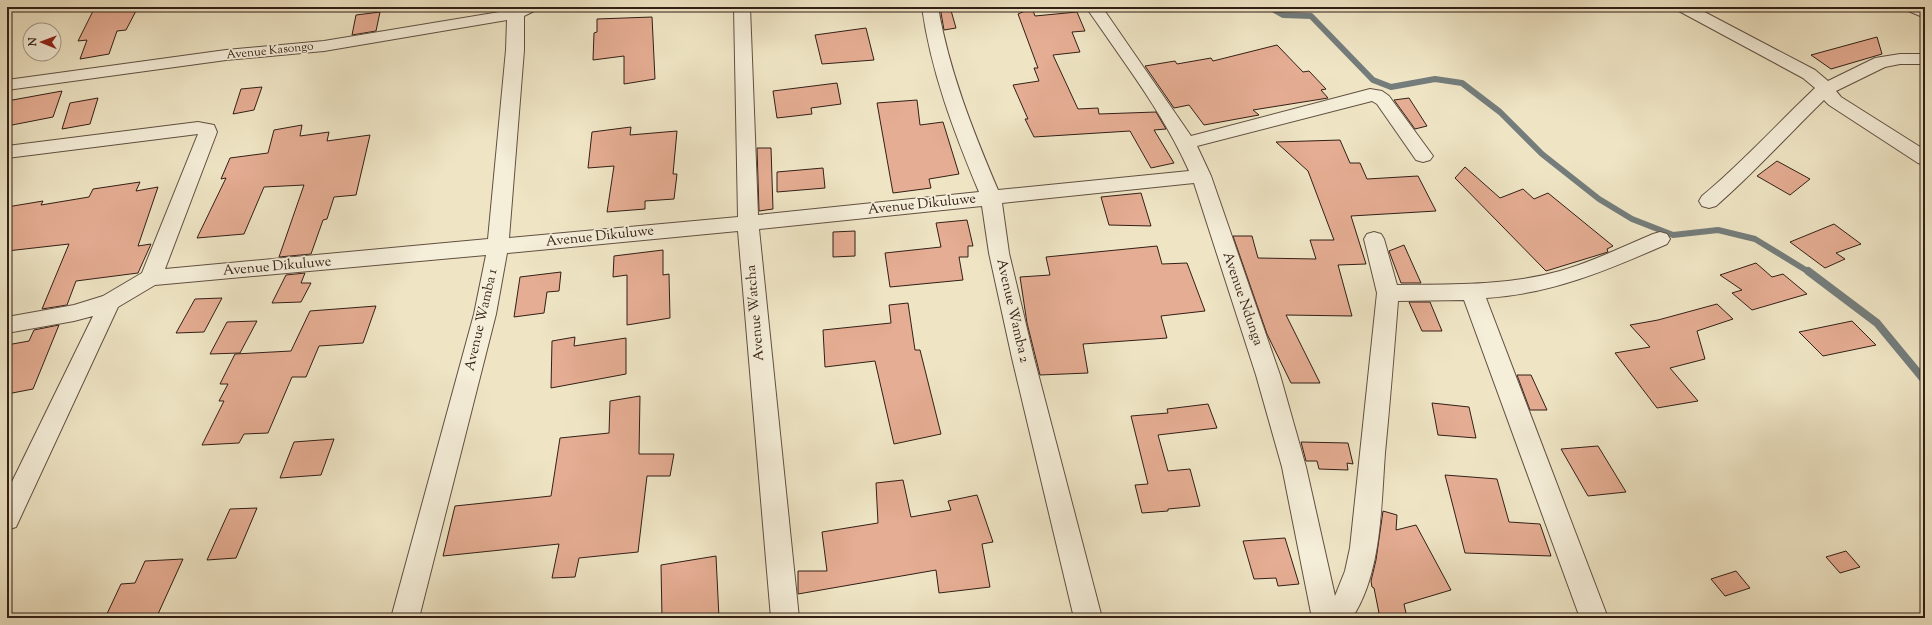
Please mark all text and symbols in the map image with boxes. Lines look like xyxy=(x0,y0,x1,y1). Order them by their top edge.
north arrow xyxy=(22,22,62,62)
text: N xyxy=(25,37,41,47)
street label: Avenue Kasongo xyxy=(226,37,315,65)
street label: Avenue Dikuluwe xyxy=(867,189,977,221)
street label: Avenue Dikuluwe xyxy=(545,221,655,253)
street label: Avenue Ndunga xyxy=(1217,249,1268,349)
street label: Avenue Dikuluwe xyxy=(222,252,332,282)
street label: Avenue Wamba 2 xyxy=(990,257,1034,365)
street label: Avenue Watcha xyxy=(742,264,770,362)
street label: Avenue Wamba 1 xyxy=(461,267,504,373)

